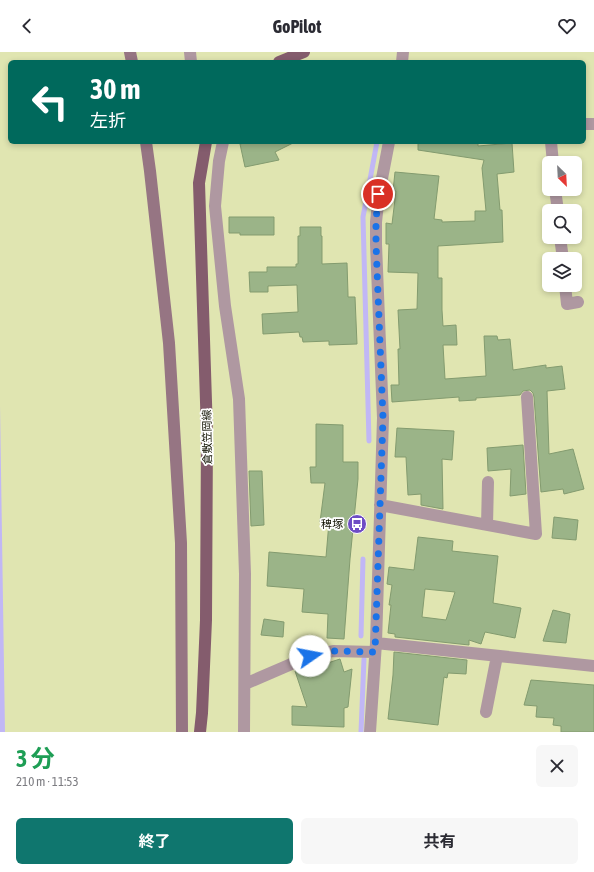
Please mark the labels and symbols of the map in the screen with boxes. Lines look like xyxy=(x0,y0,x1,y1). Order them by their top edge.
north arrow xyxy=(542,156,582,196)
pin xyxy=(361,177,395,211)
street label: 倉敷笠岡線 xyxy=(201,409,213,465)
bus stop icon: 稗塚 xyxy=(346,513,368,535)
place label: 稗塚 xyxy=(321,518,343,530)
position arrow xyxy=(289,635,331,677)

